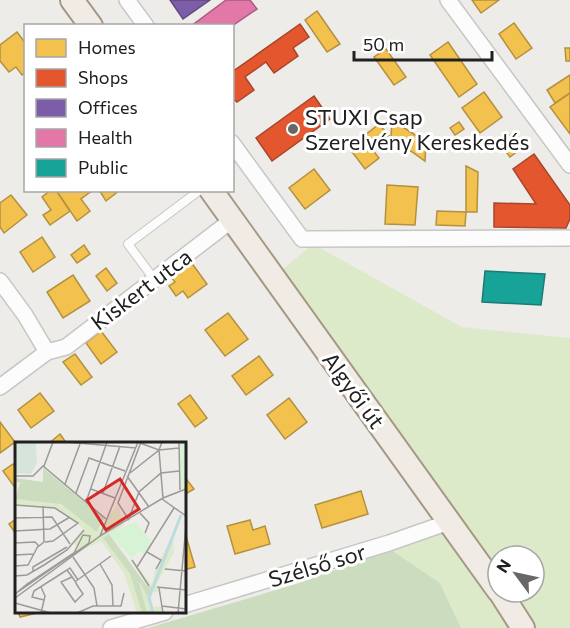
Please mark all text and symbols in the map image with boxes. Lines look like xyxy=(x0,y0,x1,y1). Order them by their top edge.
legend xyxy=(24,24,234,192)
scale bar xyxy=(354,24,492,62)
text: 50 m xyxy=(363,33,404,55)
text: Homes xyxy=(78,36,136,58)
text: Shops xyxy=(78,66,128,88)
text: Offices xyxy=(78,96,138,118)
place label: STUXI Csap Szerelvény Kereskedés xyxy=(305,103,529,155)
marker: STUXI Csap Szerelvény Kereskedés xyxy=(286,122,300,136)
text: Health xyxy=(78,126,133,148)
text: Public xyxy=(78,156,128,178)
street label: Kiskert utca xyxy=(85,242,197,336)
street label: Algyői út xyxy=(317,346,391,434)
inset map xyxy=(15,442,186,613)
street label: Szélső sor xyxy=(265,537,369,593)
north arrow xyxy=(486,544,546,604)
text: N xyxy=(492,555,514,576)

